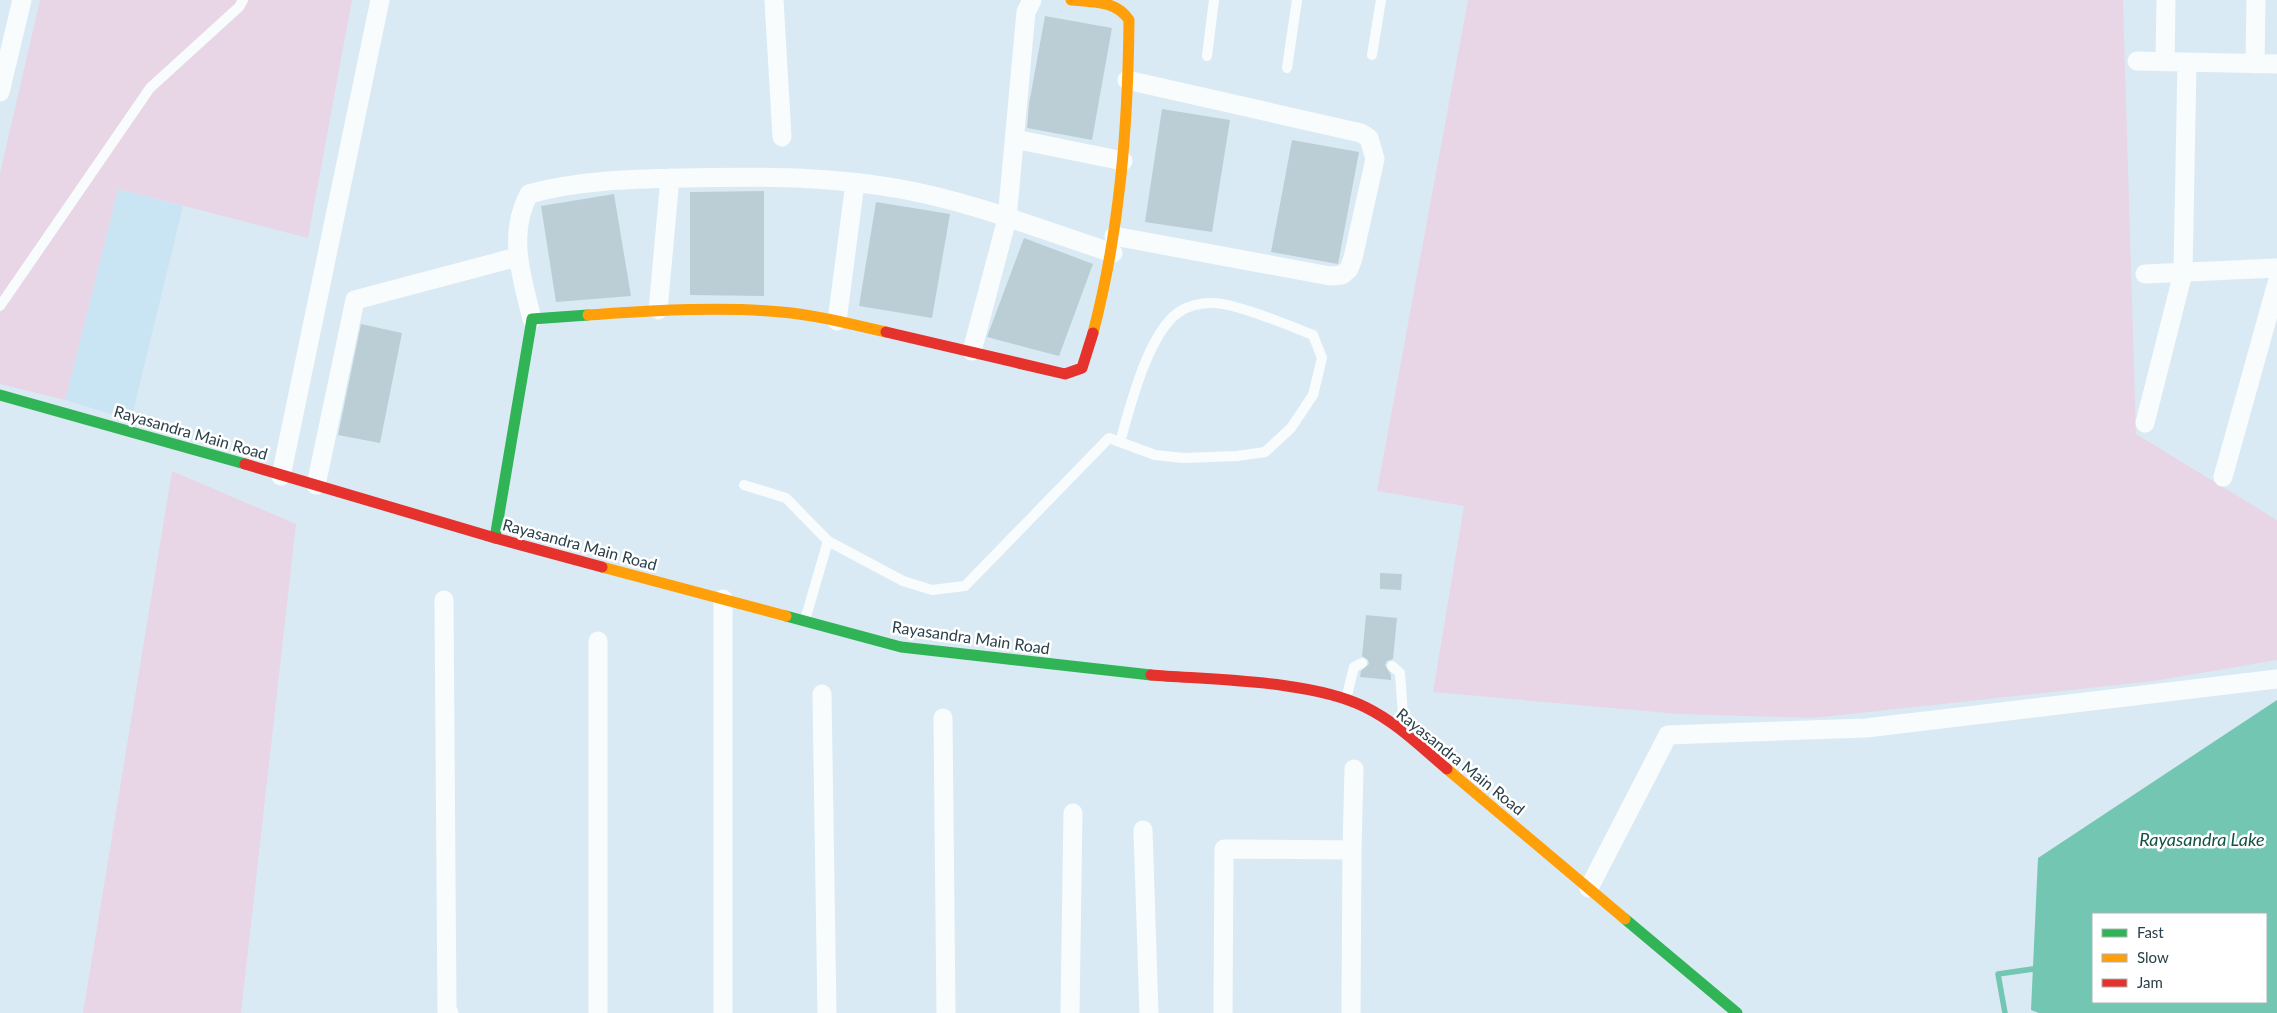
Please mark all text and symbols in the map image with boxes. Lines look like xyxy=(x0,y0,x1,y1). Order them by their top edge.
street label: Rayasandra Main Road xyxy=(112,401,270,463)
street label: Rayasandra Main Road xyxy=(501,514,659,574)
street label: Rayasandra Main Road xyxy=(891,617,1051,657)
street label: Rayasandra Main Road xyxy=(1393,704,1529,818)
water label: Rayasandra Lake xyxy=(2139,828,2265,850)
legend xyxy=(2092,913,2267,1003)
text: Fast xyxy=(2137,923,2164,941)
text: Slow xyxy=(2137,948,2169,966)
text: Jam xyxy=(2137,973,2163,991)

